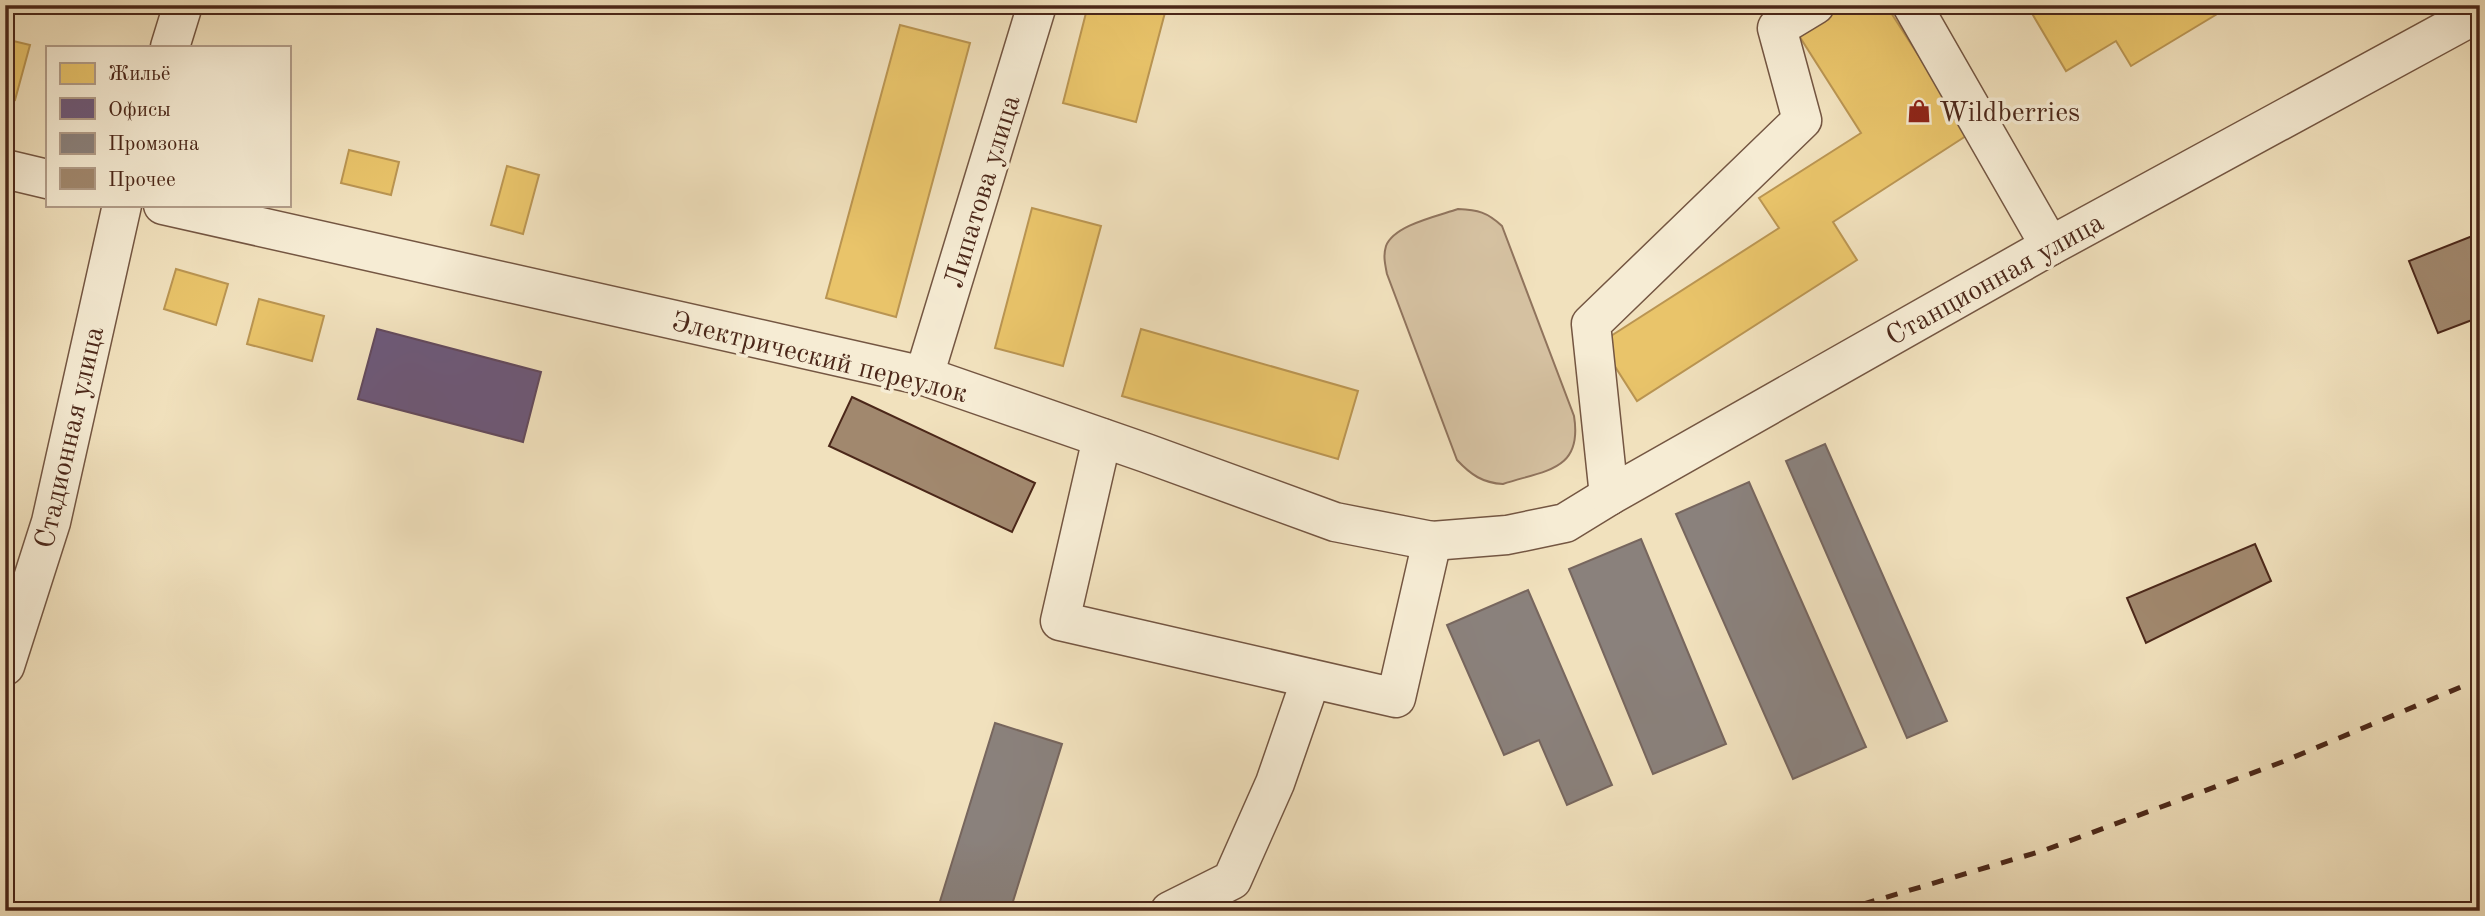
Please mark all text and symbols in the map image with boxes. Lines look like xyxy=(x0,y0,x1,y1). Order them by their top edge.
legend xyxy=(46,46,290,206)
text: Жильё xyxy=(108,64,171,85)
street label: Липатова улица xyxy=(941,92,1027,292)
shop icon: Wildberries xyxy=(1905,97,1933,125)
text: Офисы xyxy=(108,100,171,121)
place label: Wildberries xyxy=(1939,100,2080,128)
text: Промзона xyxy=(108,134,199,155)
text: Прочее xyxy=(108,170,176,191)
street label: Станционная улица xyxy=(1882,209,2109,352)
street label: Электрический переулок xyxy=(668,309,970,409)
street label: Стадионная улица xyxy=(32,324,110,551)

